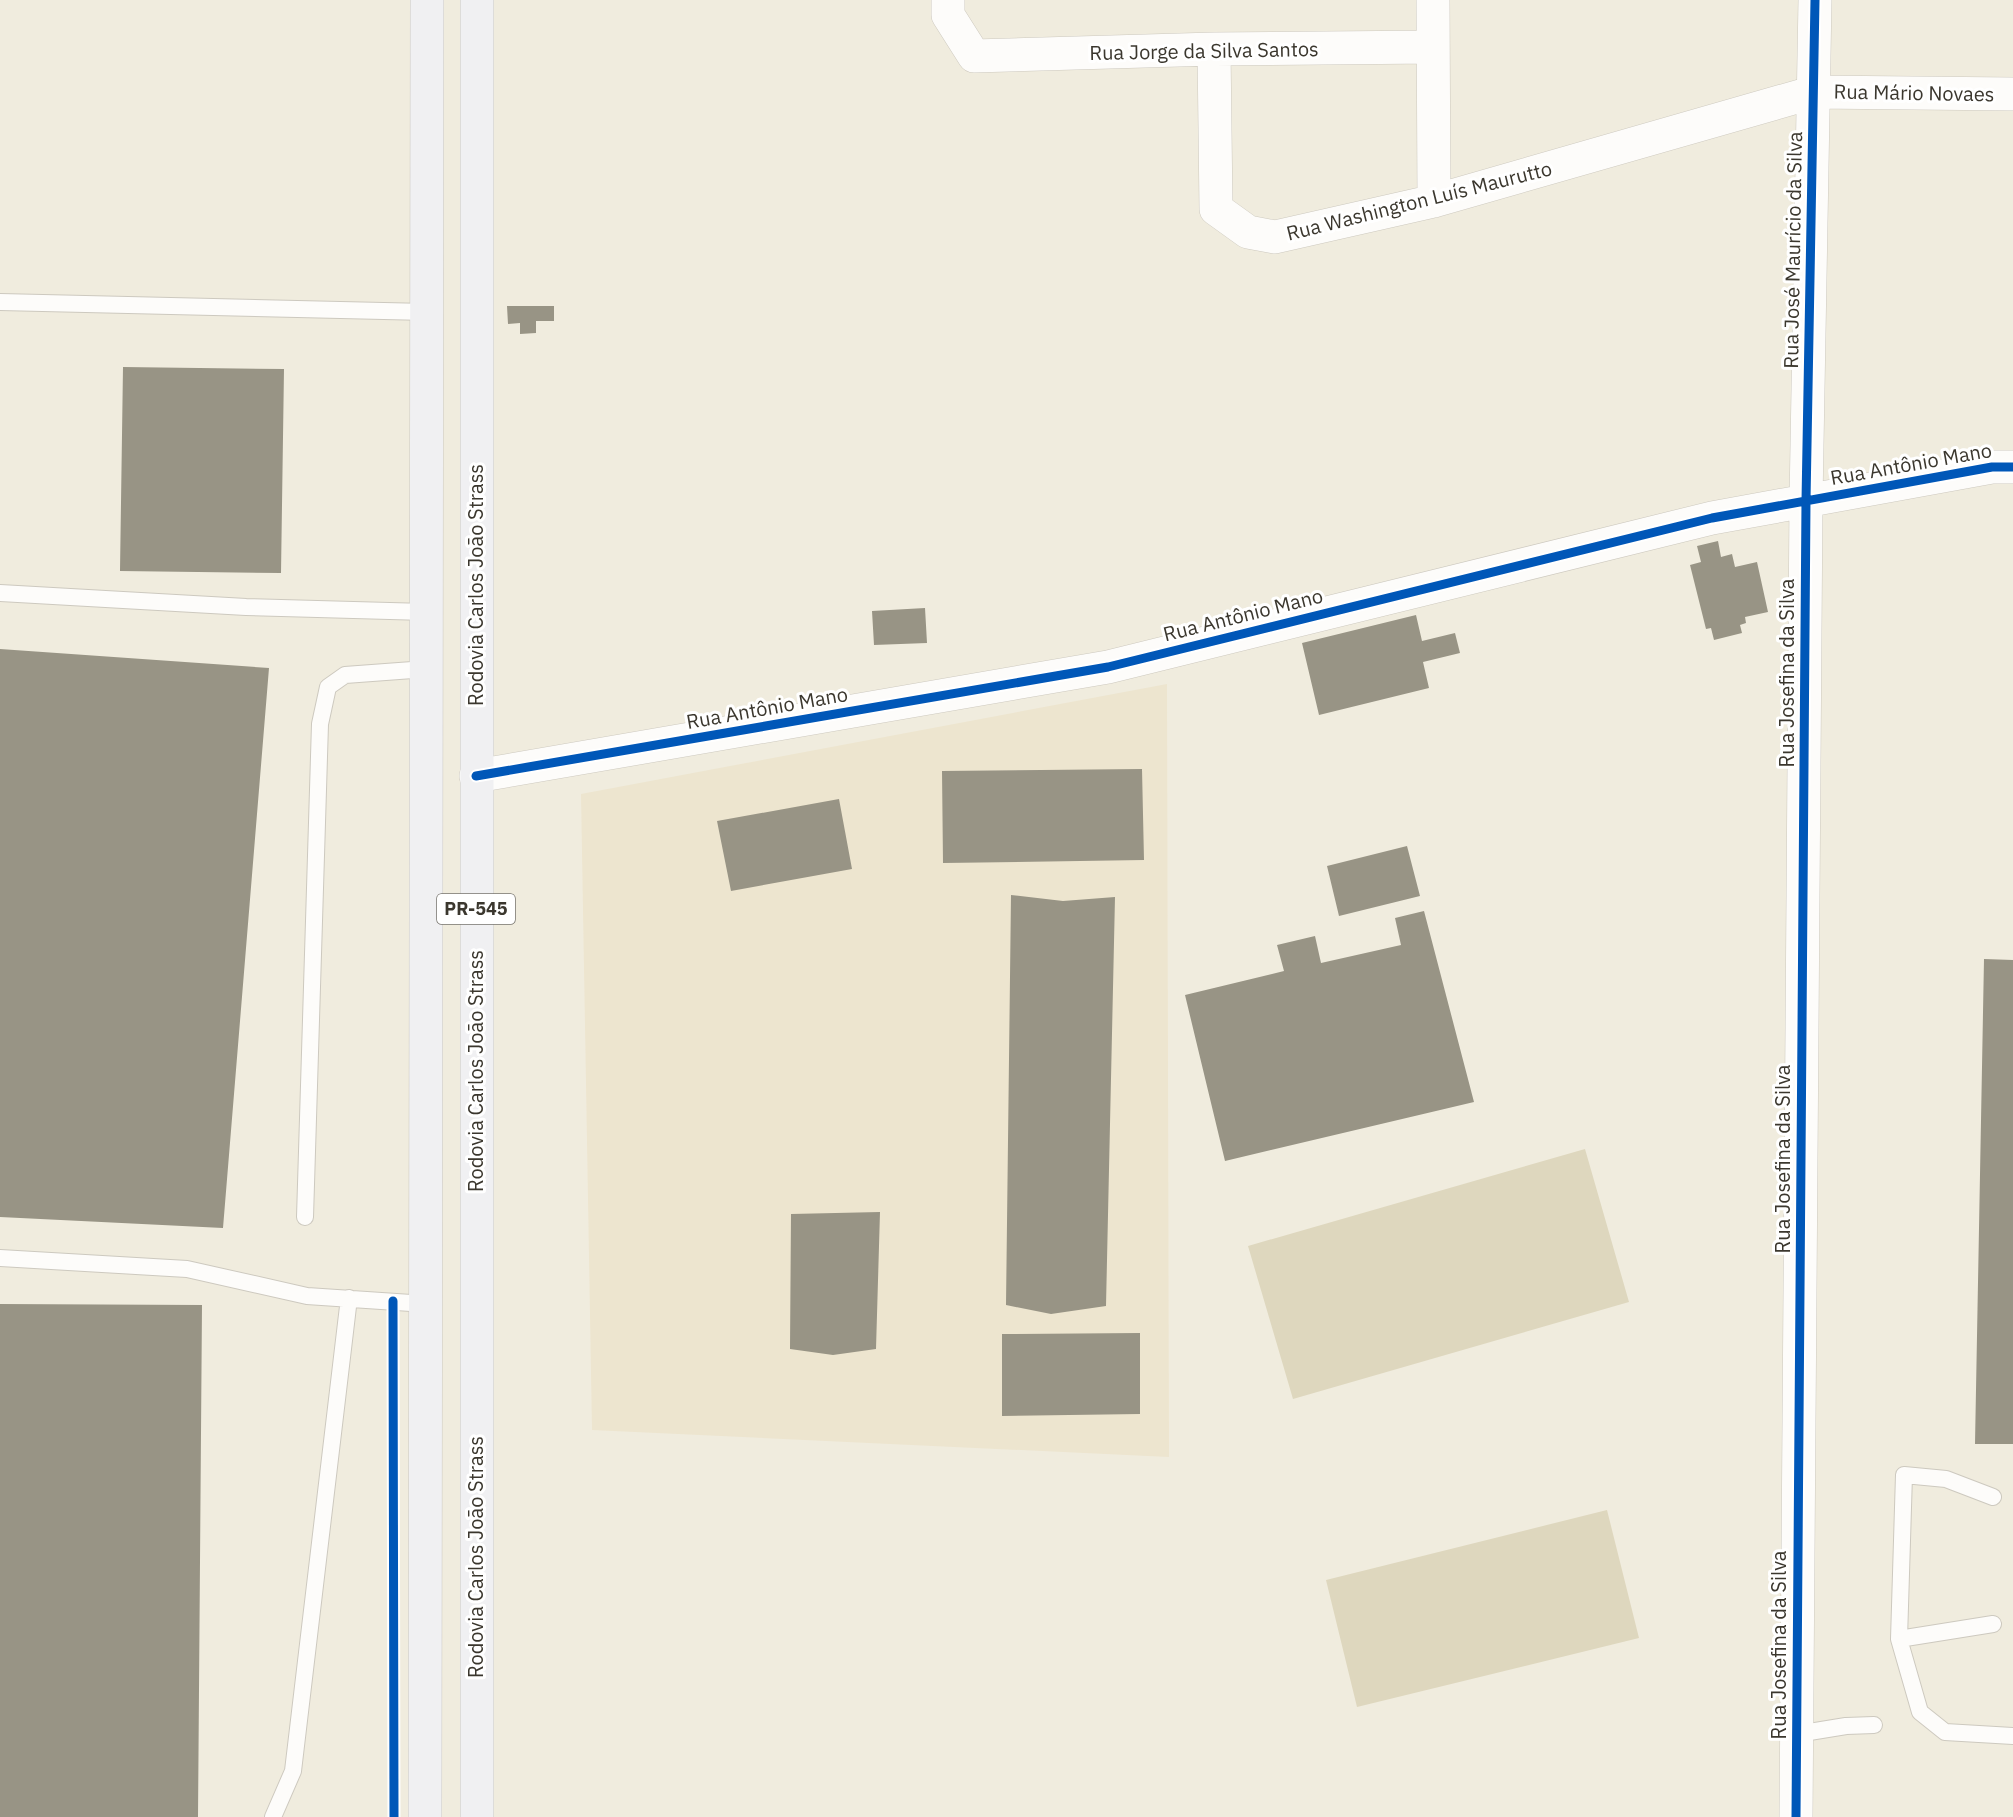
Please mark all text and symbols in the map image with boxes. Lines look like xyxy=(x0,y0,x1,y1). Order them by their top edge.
street label: Rua Jorge da Silva Santos xyxy=(1089,35,1319,66)
street label: Rua Mário Novaes xyxy=(1833,78,1995,107)
street label: Rua José Maurício da Silva xyxy=(1777,131,1808,369)
street label: Rua Washington Luís Maurutto xyxy=(1283,154,1554,247)
street label: Rua Antônio Mano xyxy=(1828,436,1994,491)
street label: Rodovia Carlos João Strass xyxy=(462,464,489,706)
street label: Rua Josefina da Silva xyxy=(1773,578,1800,767)
street label: Rua Antônio Mano xyxy=(1160,582,1326,647)
street label: Rua Antônio Mano xyxy=(684,680,850,735)
road number: PR-545 xyxy=(437,894,515,924)
street label: Rodovia Carlos João Strass xyxy=(462,950,489,1192)
street label: Rua Josefina da Silva xyxy=(1769,1064,1796,1253)
street label: Rodovia Carlos João Strass xyxy=(462,1436,489,1678)
street label: Rua Josefina da Silva xyxy=(1765,1550,1792,1739)

